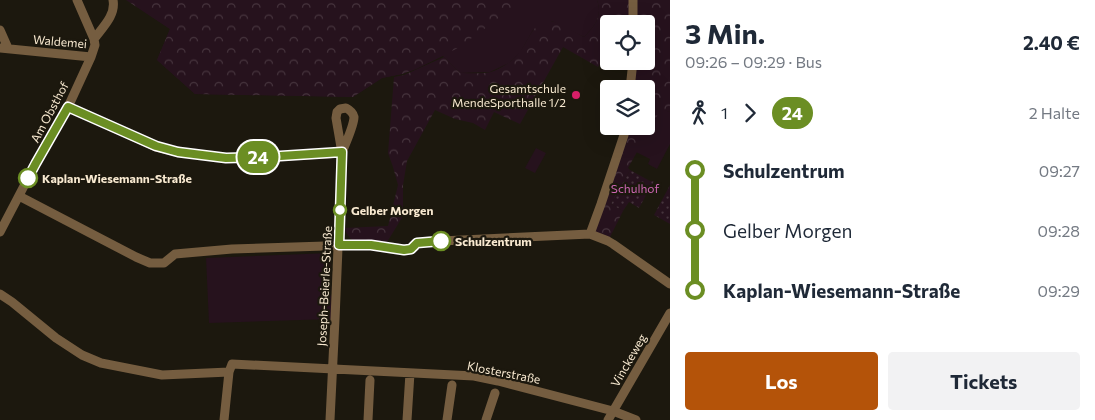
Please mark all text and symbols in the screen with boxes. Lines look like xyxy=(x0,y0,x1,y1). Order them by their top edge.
map controls xyxy=(600,15,655,135)
button: locate xyxy=(600,15,655,70)
text: 3 Min. xyxy=(685,16,765,50)
text: 2.40 € xyxy=(1023,31,1080,54)
street label: Waldemei xyxy=(32,32,88,50)
text: 09:26 – 09:29 · Bus xyxy=(685,52,822,71)
street label: Am Obsthof xyxy=(27,79,71,145)
button: layers xyxy=(600,80,655,135)
place label: Gesamtschule MendeSporthalle 1/2 xyxy=(452,81,566,109)
marker: Gesamtschule MendeSporthalle 1/2 xyxy=(570,89,582,101)
icon: walk xyxy=(685,99,713,127)
icon: forward xyxy=(736,99,764,127)
text: 24 xyxy=(782,102,803,124)
text: 1 xyxy=(721,103,728,122)
text: 2 Halte xyxy=(1029,103,1080,122)
line badge: 24 xyxy=(236,141,280,173)
text: 24 xyxy=(247,146,269,168)
text: Schulzentrum xyxy=(723,159,845,182)
text: 09:27 xyxy=(1039,161,1080,180)
marker: Kaplan-Wiesemann-Straße xyxy=(18,168,38,188)
place label: Kaplan-Wiesemann-Straße xyxy=(42,171,192,185)
park label: Schulhof xyxy=(611,181,659,195)
marker: Gelber Morgen xyxy=(333,203,347,217)
place label: Gelber Morgen xyxy=(351,203,433,217)
text: Gelber Morgen xyxy=(723,219,852,242)
text: 09:28 xyxy=(1038,221,1080,240)
street label: Joseph-Beierle-Straße xyxy=(314,225,335,347)
marker: Schulzentrum xyxy=(431,231,451,251)
place label: Schulzentrum xyxy=(455,234,532,248)
text: Kaplan-Wiesemann-Straße xyxy=(723,279,960,302)
text: 09:29 xyxy=(1038,281,1080,300)
street label: Vinckeweg xyxy=(607,331,649,389)
button: Los xyxy=(685,352,878,410)
button: Tickets xyxy=(888,352,1080,410)
street label: Klosterstraße xyxy=(466,358,542,386)

